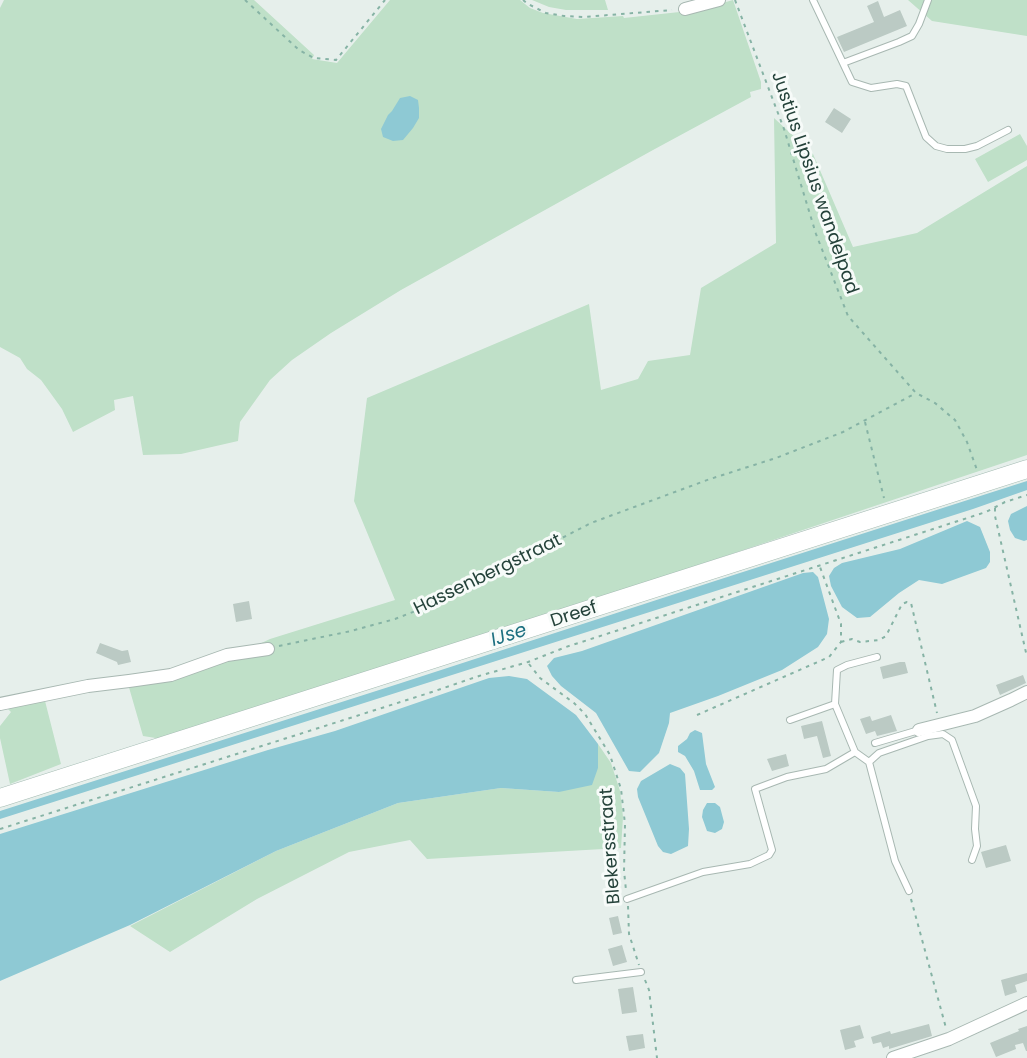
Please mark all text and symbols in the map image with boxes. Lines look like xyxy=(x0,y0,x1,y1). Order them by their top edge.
street label: Justius Lipsius wandelpad xyxy=(766,69,862,297)
street label: Hassenbergstraat xyxy=(411,530,565,620)
street label: Dreef xyxy=(548,597,600,633)
water label: IJse xyxy=(488,620,530,652)
street label: Blekersstraat xyxy=(596,787,626,905)

